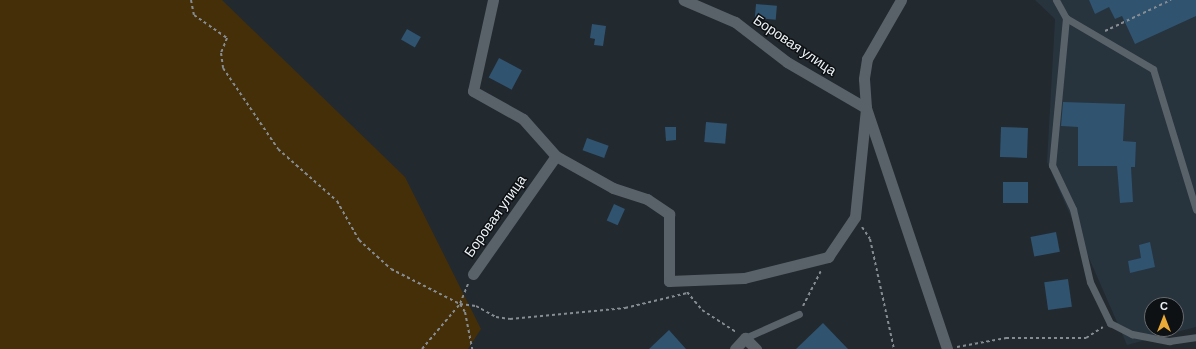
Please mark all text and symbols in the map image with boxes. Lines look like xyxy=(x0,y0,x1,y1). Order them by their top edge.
street label: Боровая улица xyxy=(750,11,840,79)
street label: Боровая улица xyxy=(460,172,530,260)
north arrow xyxy=(1144,297,1184,337)
text: С xyxy=(1160,299,1168,312)

